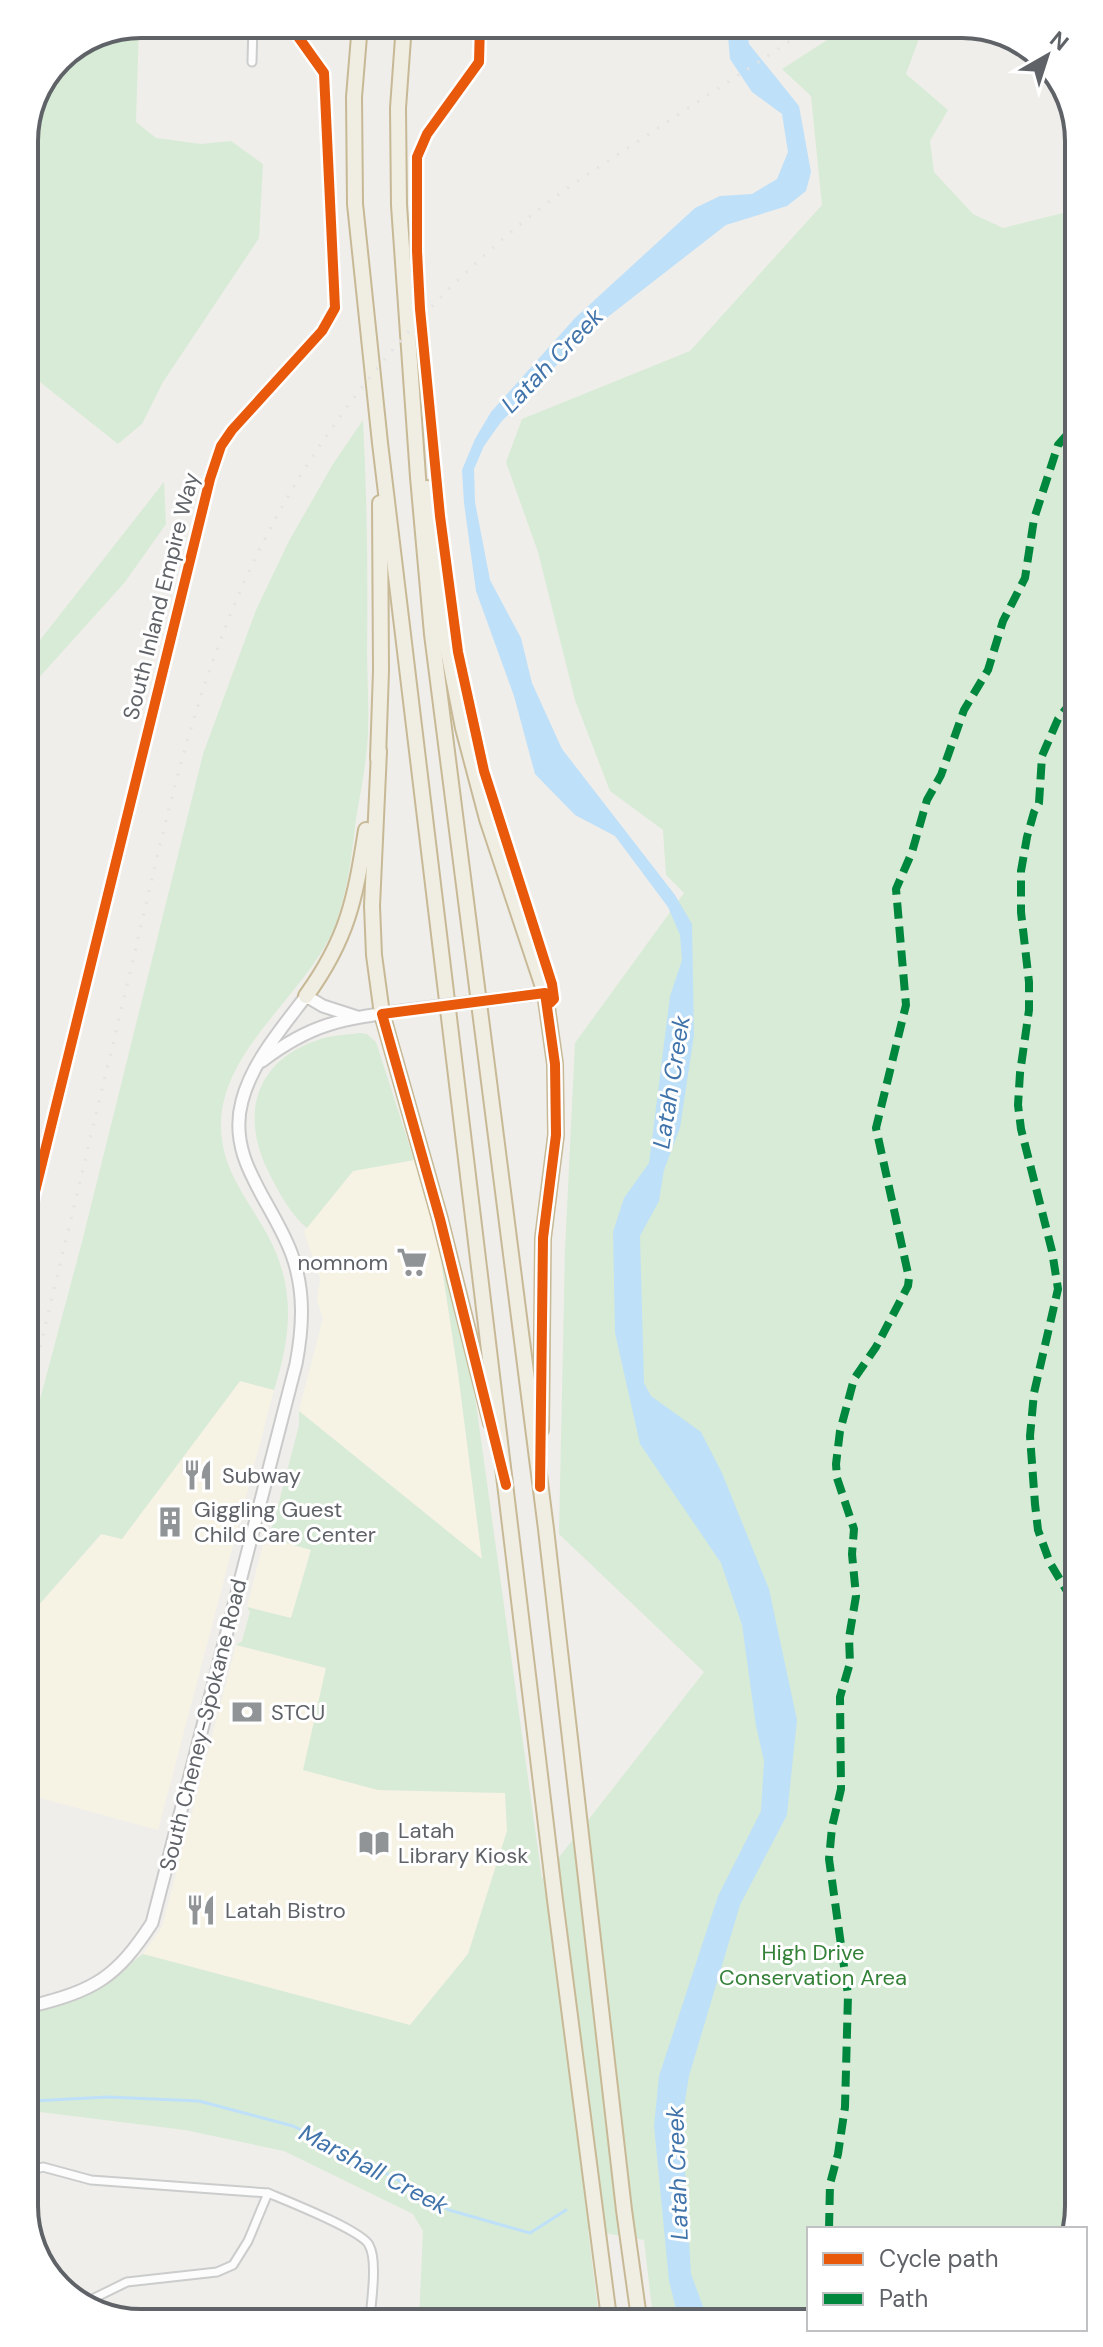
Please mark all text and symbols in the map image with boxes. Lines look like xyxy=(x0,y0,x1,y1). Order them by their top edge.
north arrow xyxy=(1007,16,1087,96)
text: N xyxy=(1044,25,1075,57)
water label: Latah Creek xyxy=(494,300,610,419)
street label: South Inland Empire Way xyxy=(116,469,206,723)
water label: Latah Creek xyxy=(645,1012,697,1151)
supermarket icon: nomnom xyxy=(395,1245,429,1279)
place label: nomnom xyxy=(297,1248,388,1277)
restaurant icon: Subway xyxy=(181,1458,215,1492)
place label: Subway xyxy=(222,1461,301,1490)
place label: Giggling Guest Child Care Center xyxy=(194,1495,376,1549)
building icon: Giggling Guest Child Care Center xyxy=(153,1505,187,1539)
street label: South Cheney-Spokane Road xyxy=(153,1576,253,1874)
bank icon: STCU xyxy=(230,1695,264,1729)
place label: STCU xyxy=(271,1698,325,1727)
place label: Latah Library Kiosk xyxy=(398,1816,528,1870)
library icon: Latah Library Kiosk xyxy=(357,1826,391,1860)
restaurant icon: Latah Bistro xyxy=(184,1893,218,1927)
place label: Latah Bistro xyxy=(225,1896,346,1925)
park label: High Drive Conservation Area xyxy=(719,1938,907,1992)
water label: Latah Creek xyxy=(659,2105,695,2241)
water label: Marshall Creek xyxy=(294,2117,455,2222)
legend xyxy=(807,2227,1087,2331)
text: Cycle path xyxy=(879,2243,998,2274)
text: Path xyxy=(879,2283,928,2314)

